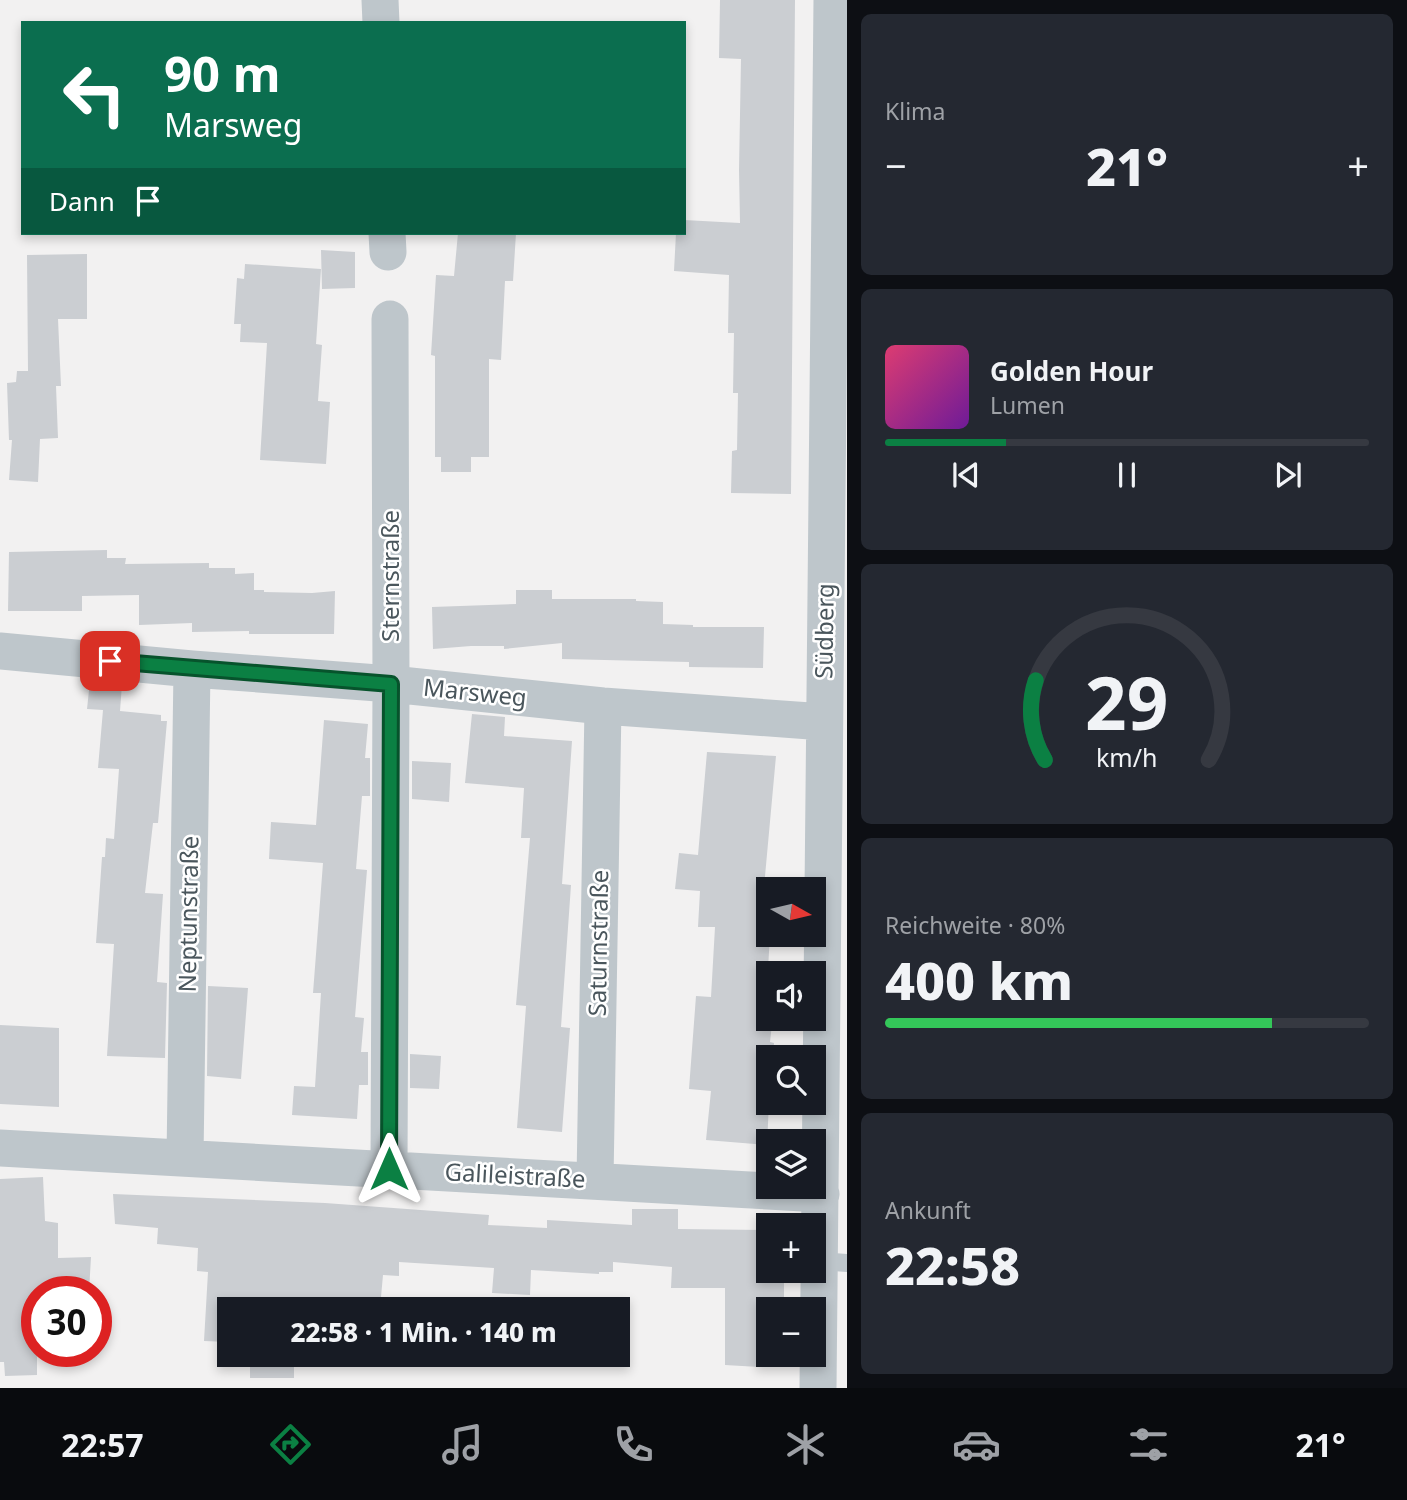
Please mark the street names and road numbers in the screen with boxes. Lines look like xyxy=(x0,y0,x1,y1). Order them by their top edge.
street label: Sternstraße xyxy=(373,510,406,642)
street label: Südberg xyxy=(806,583,841,679)
street label: Marsweg xyxy=(422,670,529,713)
street label: Neptunstraße xyxy=(170,835,205,993)
street label: Saturnstraße xyxy=(580,869,615,1017)
street label: Galileistraße xyxy=(444,1154,586,1195)

